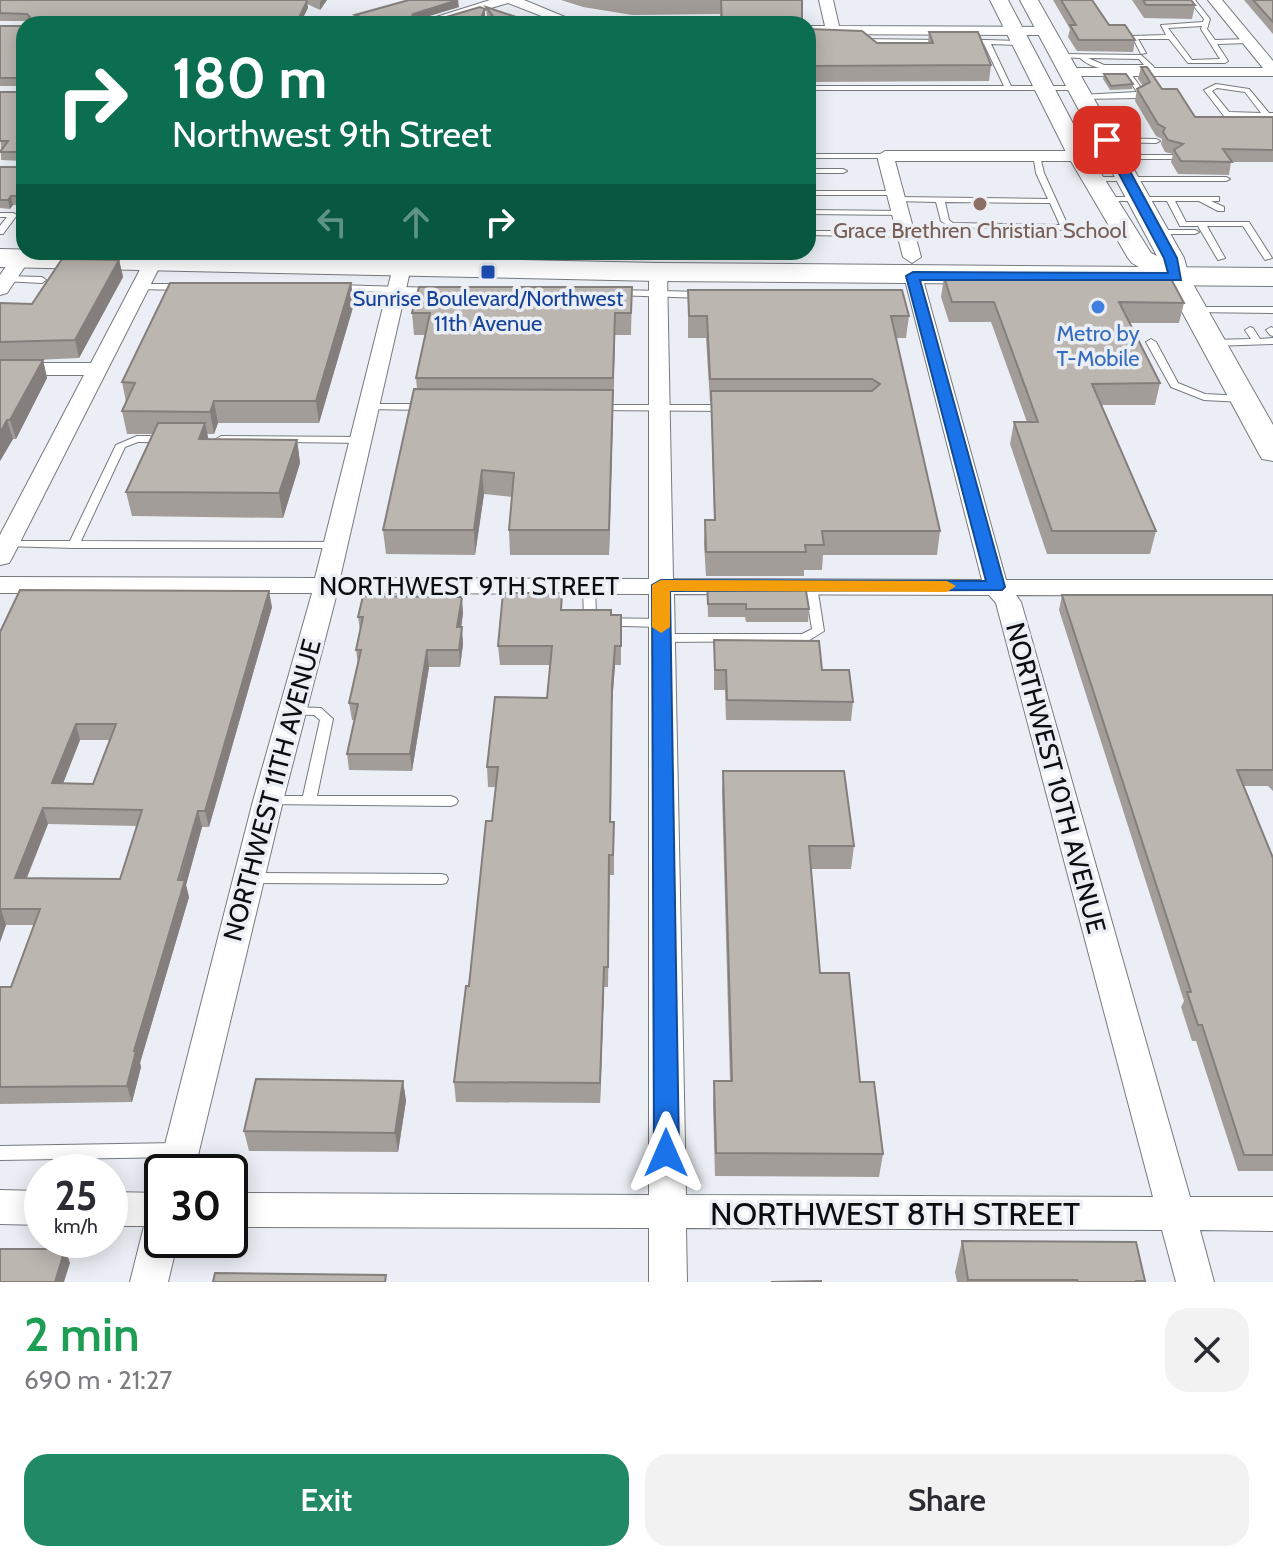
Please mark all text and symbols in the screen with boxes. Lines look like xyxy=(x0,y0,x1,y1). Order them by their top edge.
text: 180 m xyxy=(172,44,327,112)
icon: right xyxy=(40,48,144,152)
pin xyxy=(1073,106,1141,174)
text: Northwest 9th Street xyxy=(172,112,492,156)
icon: arrive xyxy=(1085,118,1129,162)
marker: Grace Brethren Christian School xyxy=(971,195,989,213)
icon: left xyxy=(310,200,354,244)
icon: ahead xyxy=(394,200,438,244)
icon: right xyxy=(478,200,522,244)
place label: Grace Brethren Christian School xyxy=(833,217,1128,244)
marker: Sunrise Boulevard/Northwest 11th Avenue xyxy=(479,263,497,281)
place label: Sunrise Boulevard/Northwest 11th Avenue xyxy=(353,285,624,337)
marker: Metro by T-Mobile xyxy=(1089,298,1107,316)
place label: Metro by T-Mobile xyxy=(1056,320,1140,372)
street label: NORTHWEST 9TH STREET xyxy=(319,570,619,602)
street label: NORTHWEST 10TH AVENUE xyxy=(999,619,1113,937)
street label: NORTHWEST 11TH AVENUE xyxy=(216,635,328,945)
position arrow xyxy=(624,1111,708,1195)
speed limit sign: 30 xyxy=(144,1154,248,1258)
text: 25 xyxy=(55,1171,97,1220)
street label: NORTHWEST 8TH STREET xyxy=(710,1194,1080,1233)
text: km/h xyxy=(54,1214,98,1238)
text: 2 min xyxy=(24,1305,140,1363)
button: close xyxy=(1165,1308,1249,1392)
text: 690 m · 21:27 xyxy=(24,1364,172,1396)
button: Exit xyxy=(24,1454,629,1546)
button: Share xyxy=(645,1454,1249,1546)

